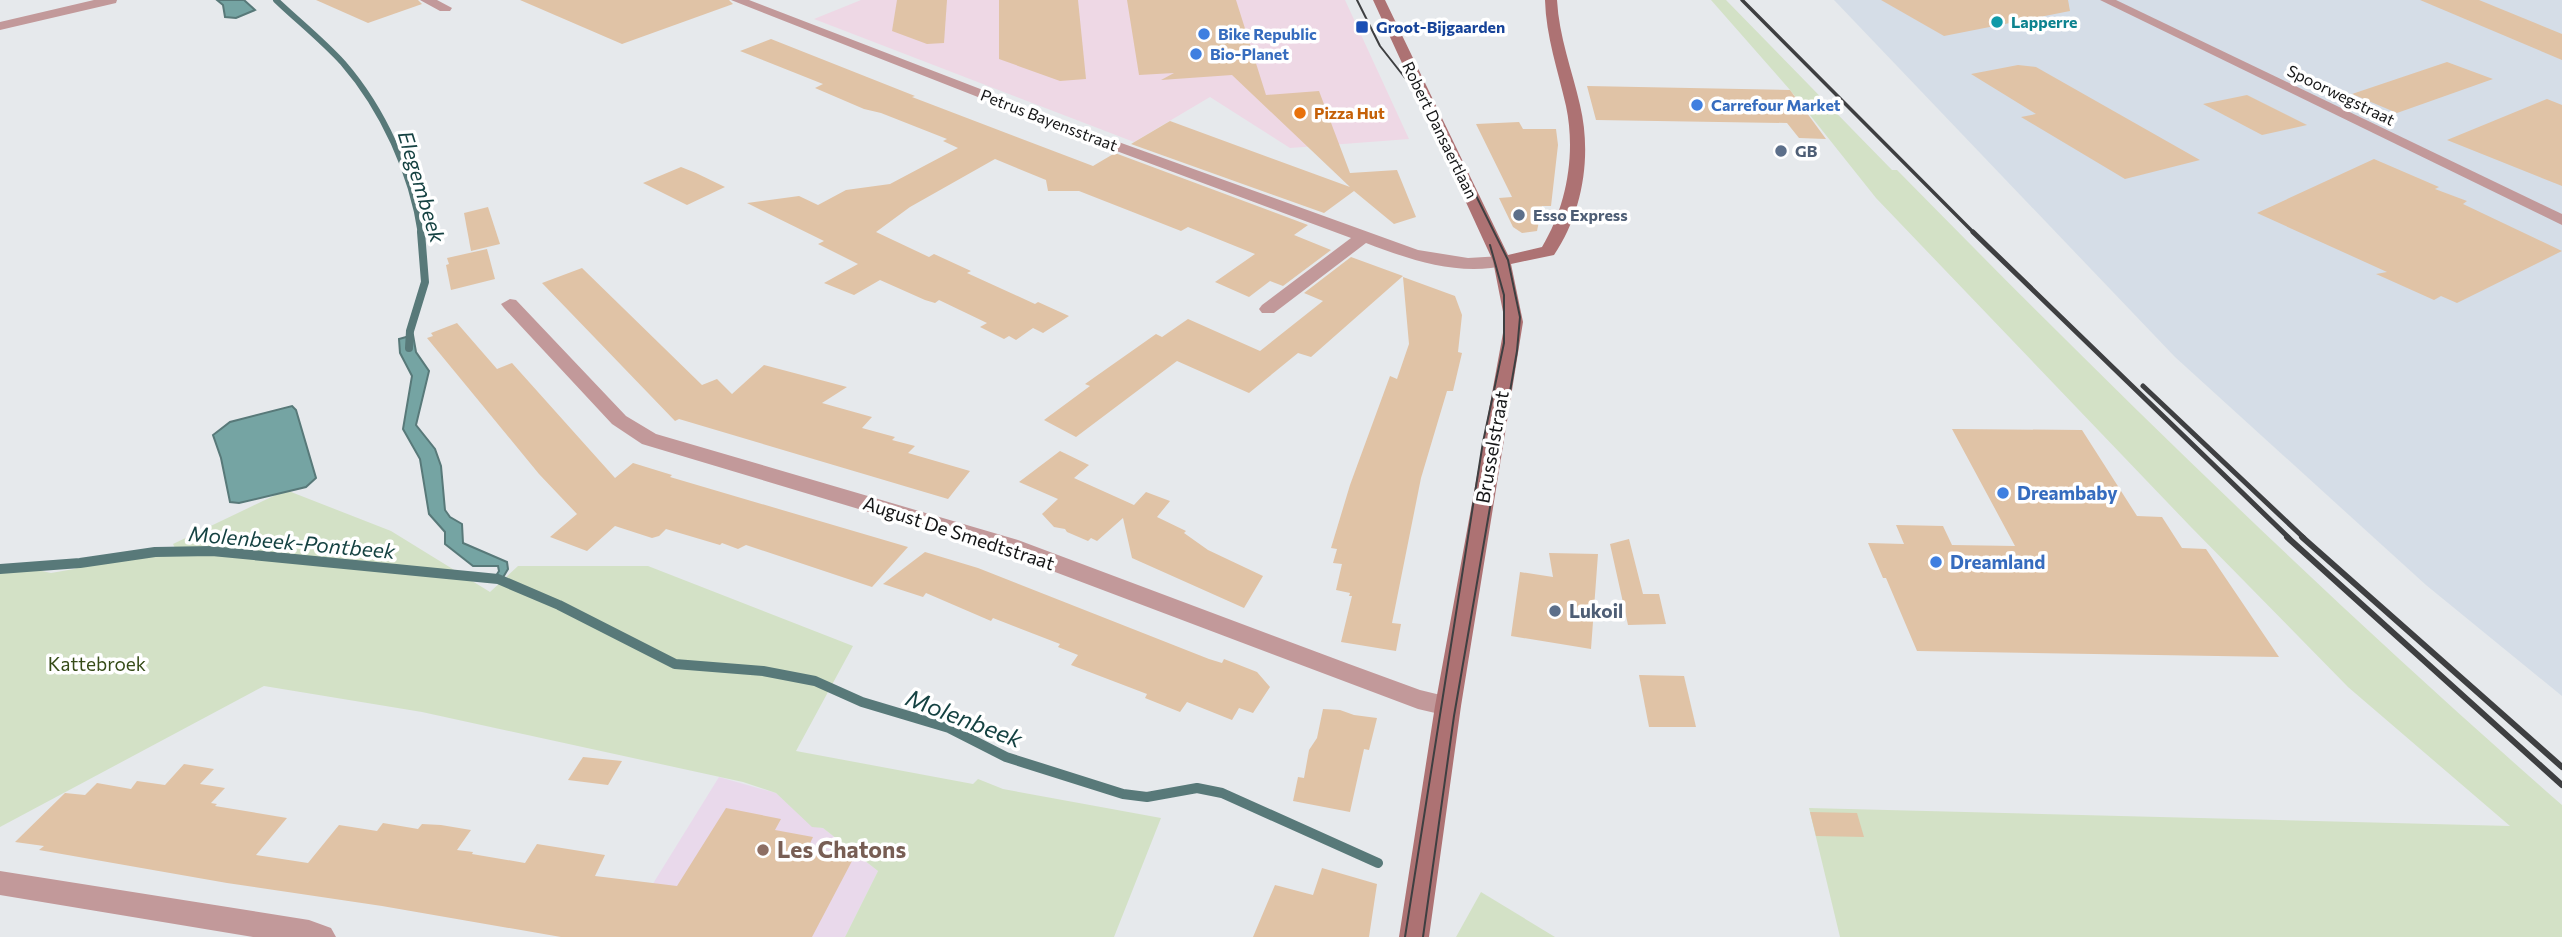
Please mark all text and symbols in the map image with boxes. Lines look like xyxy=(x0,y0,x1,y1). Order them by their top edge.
place label: Lapperre xyxy=(2011,12,2078,31)
marker: Lapperre xyxy=(1989,14,2005,30)
place label: Groot-Bijgaarden xyxy=(1376,17,1505,36)
marker: Groot-Bijgaarden xyxy=(1354,19,1370,35)
place label: Bike Republic xyxy=(1218,24,1317,43)
marker: Bike Republic xyxy=(1196,26,1212,42)
place label: Bio-Planet xyxy=(1210,44,1289,63)
marker: Bio-Planet xyxy=(1188,46,1204,62)
street label: Robert Dansaertlaan xyxy=(1399,58,1482,201)
street label: Spoorwegstraat xyxy=(2284,60,2398,129)
street label: Petrus Bayensstraat xyxy=(978,85,1121,155)
place label: Carrefour Market xyxy=(1711,95,1841,114)
marker: Carrefour Market xyxy=(1689,97,1705,113)
place label: Pizza Hut xyxy=(1314,103,1385,122)
marker: Pizza Hut xyxy=(1292,105,1308,121)
water label: Elegembeek xyxy=(394,128,451,246)
place label: GB xyxy=(1795,141,1818,160)
marker: GB xyxy=(1773,143,1789,159)
place label: Esso Express xyxy=(1533,205,1628,224)
marker: Esso Express xyxy=(1511,207,1527,223)
street label: Brusselstraat xyxy=(1470,389,1513,505)
place label: Dreambaby xyxy=(2017,481,2118,504)
marker: Dreambaby xyxy=(1995,485,2011,501)
street label: August De Smedtstraat xyxy=(860,491,1058,574)
water label: Molenbeek-Pontbeek xyxy=(188,520,397,563)
place label: Dreamland xyxy=(1950,550,2045,573)
marker: Dreamland xyxy=(1928,554,1944,570)
place label: Lukoil xyxy=(1569,599,1623,622)
marker: Lukoil xyxy=(1547,603,1563,619)
park label: Kattebroek xyxy=(48,652,146,675)
water label: Molenbeek xyxy=(902,682,1028,753)
place label: Les Chatons xyxy=(777,835,906,863)
marker: Les Chatons xyxy=(755,842,771,858)

